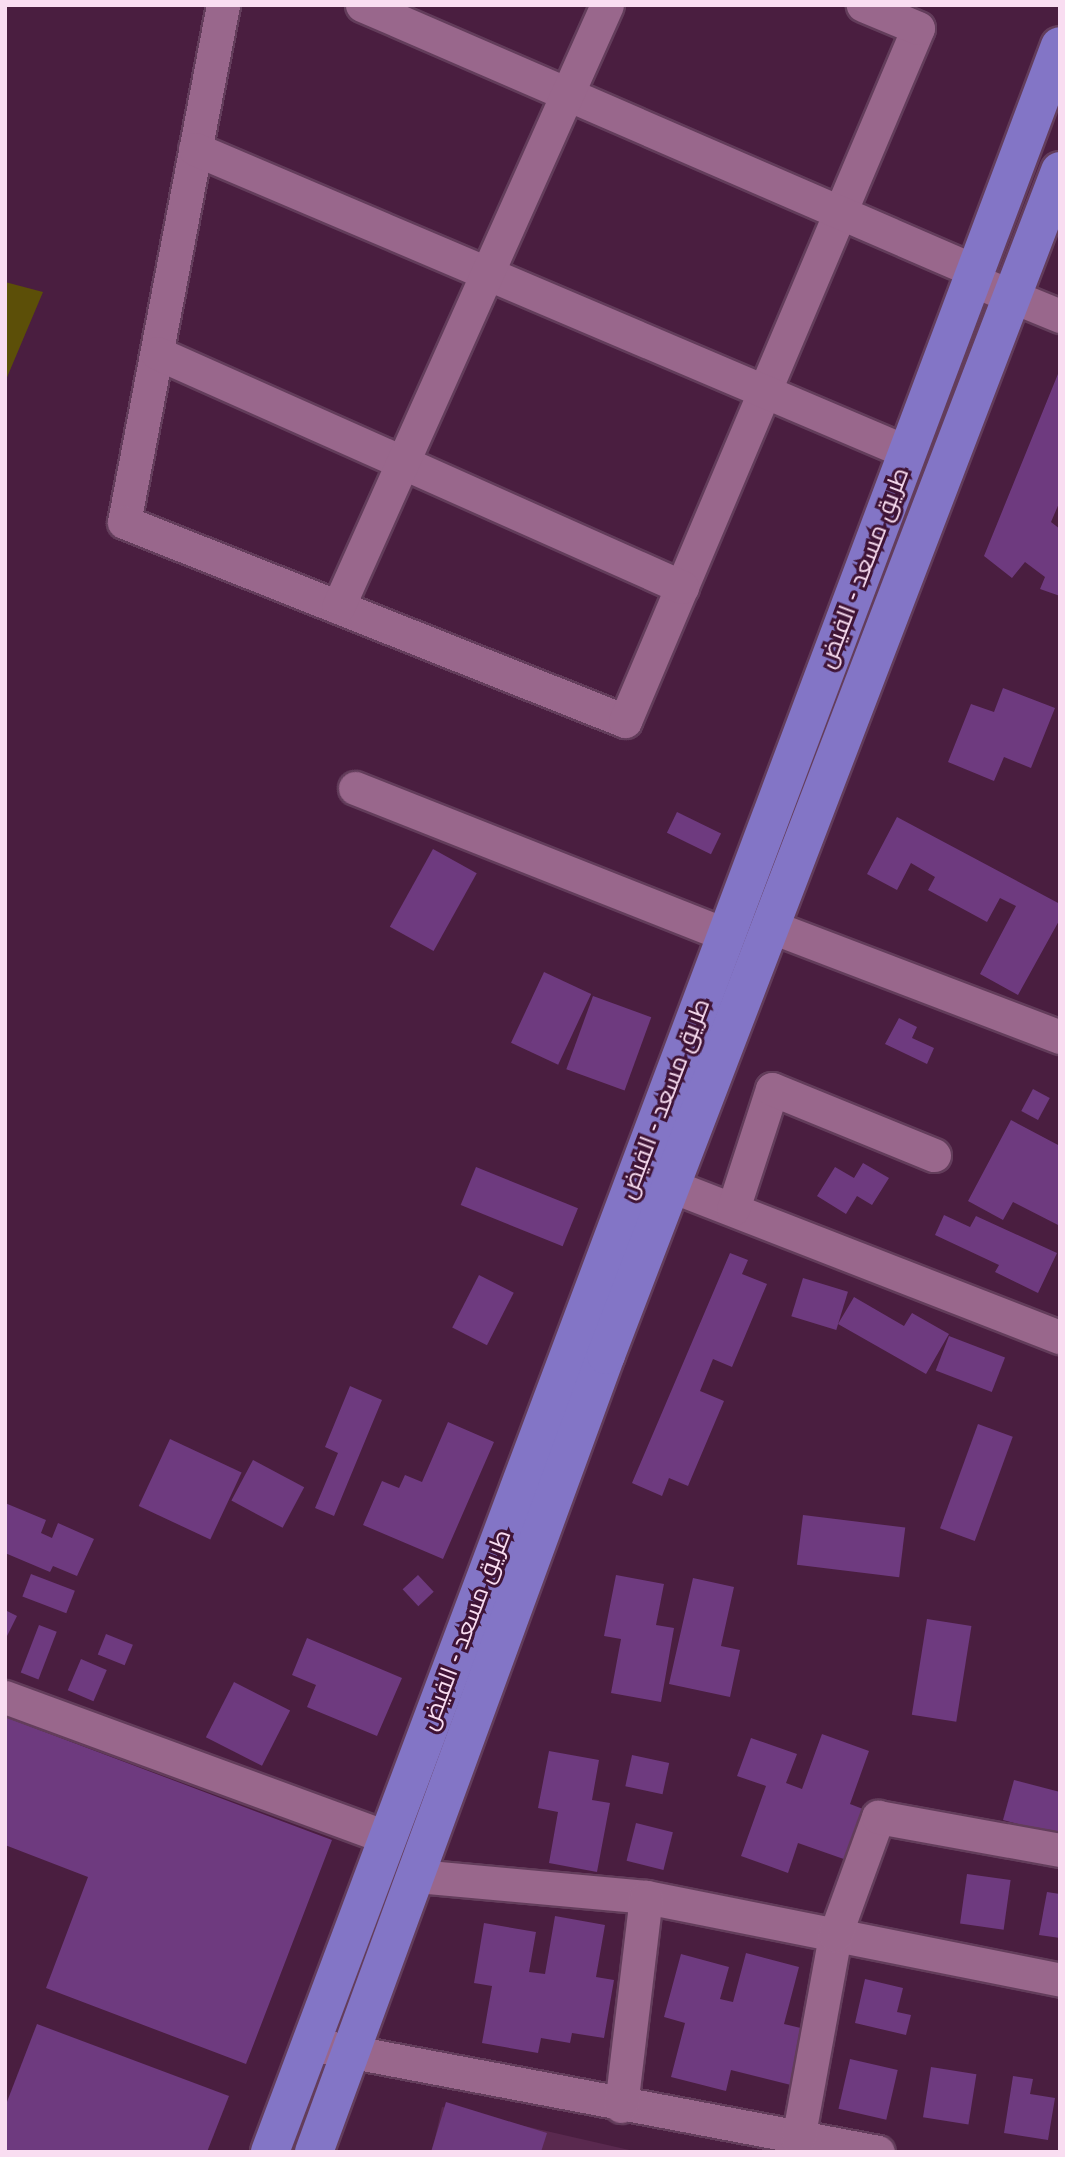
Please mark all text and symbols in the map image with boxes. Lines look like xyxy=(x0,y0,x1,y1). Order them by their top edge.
street label: طريق مسعد - الفيض xyxy=(813,464,915,672)
street label: طريق مسعد - الفيض xyxy=(614,995,716,1203)
street label: طريق مسعد - الفيض xyxy=(415,1526,517,1734)

